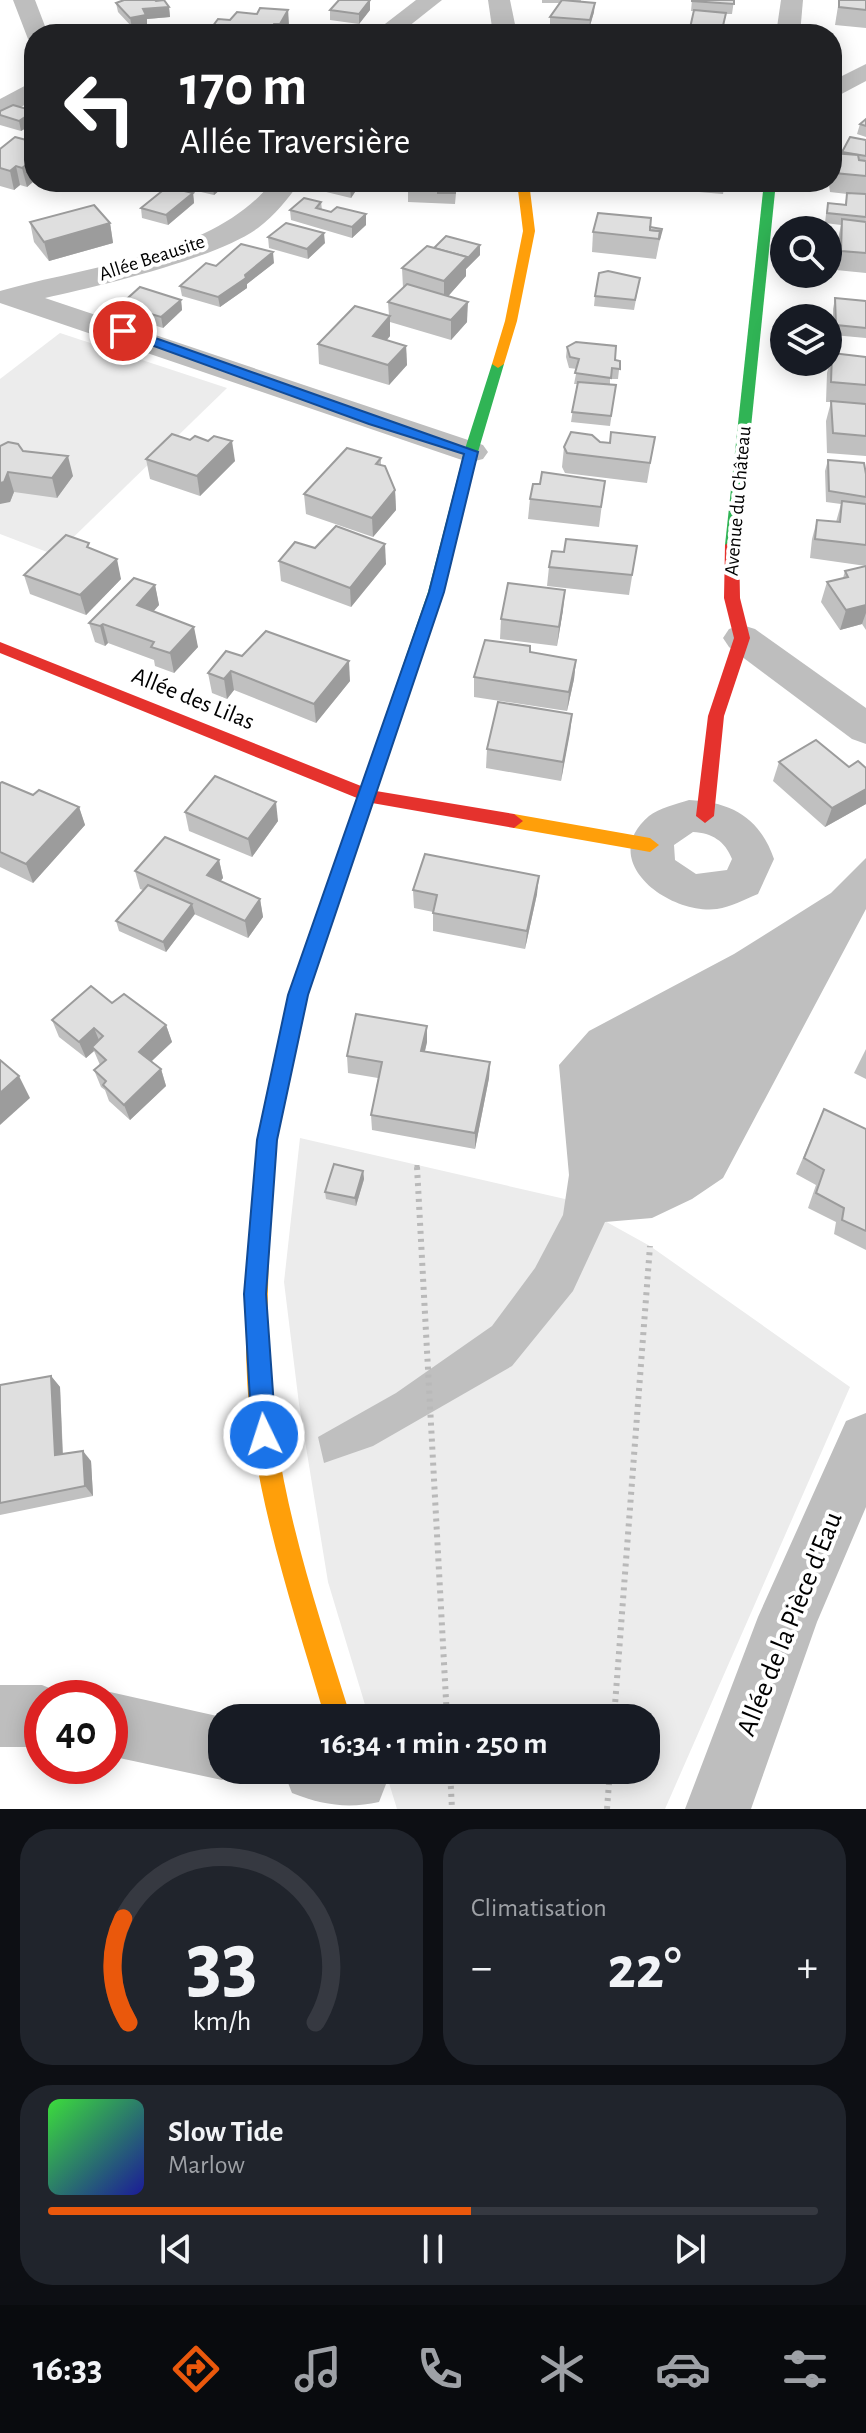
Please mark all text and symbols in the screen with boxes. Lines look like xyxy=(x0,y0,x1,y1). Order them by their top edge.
icon: left xyxy=(48,56,152,160)
text: 170 m xyxy=(180,59,307,115)
text: Allée Traversière xyxy=(180,124,410,160)
map controls xyxy=(770,216,842,376)
button: search xyxy=(770,216,842,288)
street label: Allée Beausite xyxy=(97,232,207,284)
pin xyxy=(89,297,157,365)
button: layers xyxy=(770,304,842,376)
icon: arrive xyxy=(101,309,145,353)
street label: Avenue du Château xyxy=(721,425,755,577)
street label: Allée des Lilas xyxy=(128,664,258,734)
position arrow xyxy=(222,1393,306,1477)
street label: Allée de la Pièce d'Eau xyxy=(732,1508,848,1740)
speed limit sign: 40 xyxy=(24,1680,128,1784)
text: 16:34 · 1 min · 250 m xyxy=(321,1729,547,1759)
text: Climatisation xyxy=(471,1895,607,1921)
text: 33 xyxy=(186,1922,257,2006)
text: 22° xyxy=(607,1939,682,1999)
text: − xyxy=(471,1946,492,1990)
text: + xyxy=(797,1946,818,1990)
text: km/h xyxy=(192,2007,251,2036)
text: Slow Tide xyxy=(168,2117,283,2147)
text: Marlow xyxy=(168,2152,245,2178)
icon: previous xyxy=(154,2227,198,2271)
icon: pause xyxy=(411,2227,455,2271)
icon: next xyxy=(668,2227,712,2271)
icon: directions xyxy=(168,2341,224,2397)
icon: music xyxy=(290,2341,346,2397)
icon: phone xyxy=(412,2341,468,2397)
icon: climate xyxy=(534,2341,590,2397)
icon: car xyxy=(655,2341,711,2397)
icon: filters xyxy=(777,2341,833,2397)
text: 16:33 xyxy=(33,2351,103,2387)

